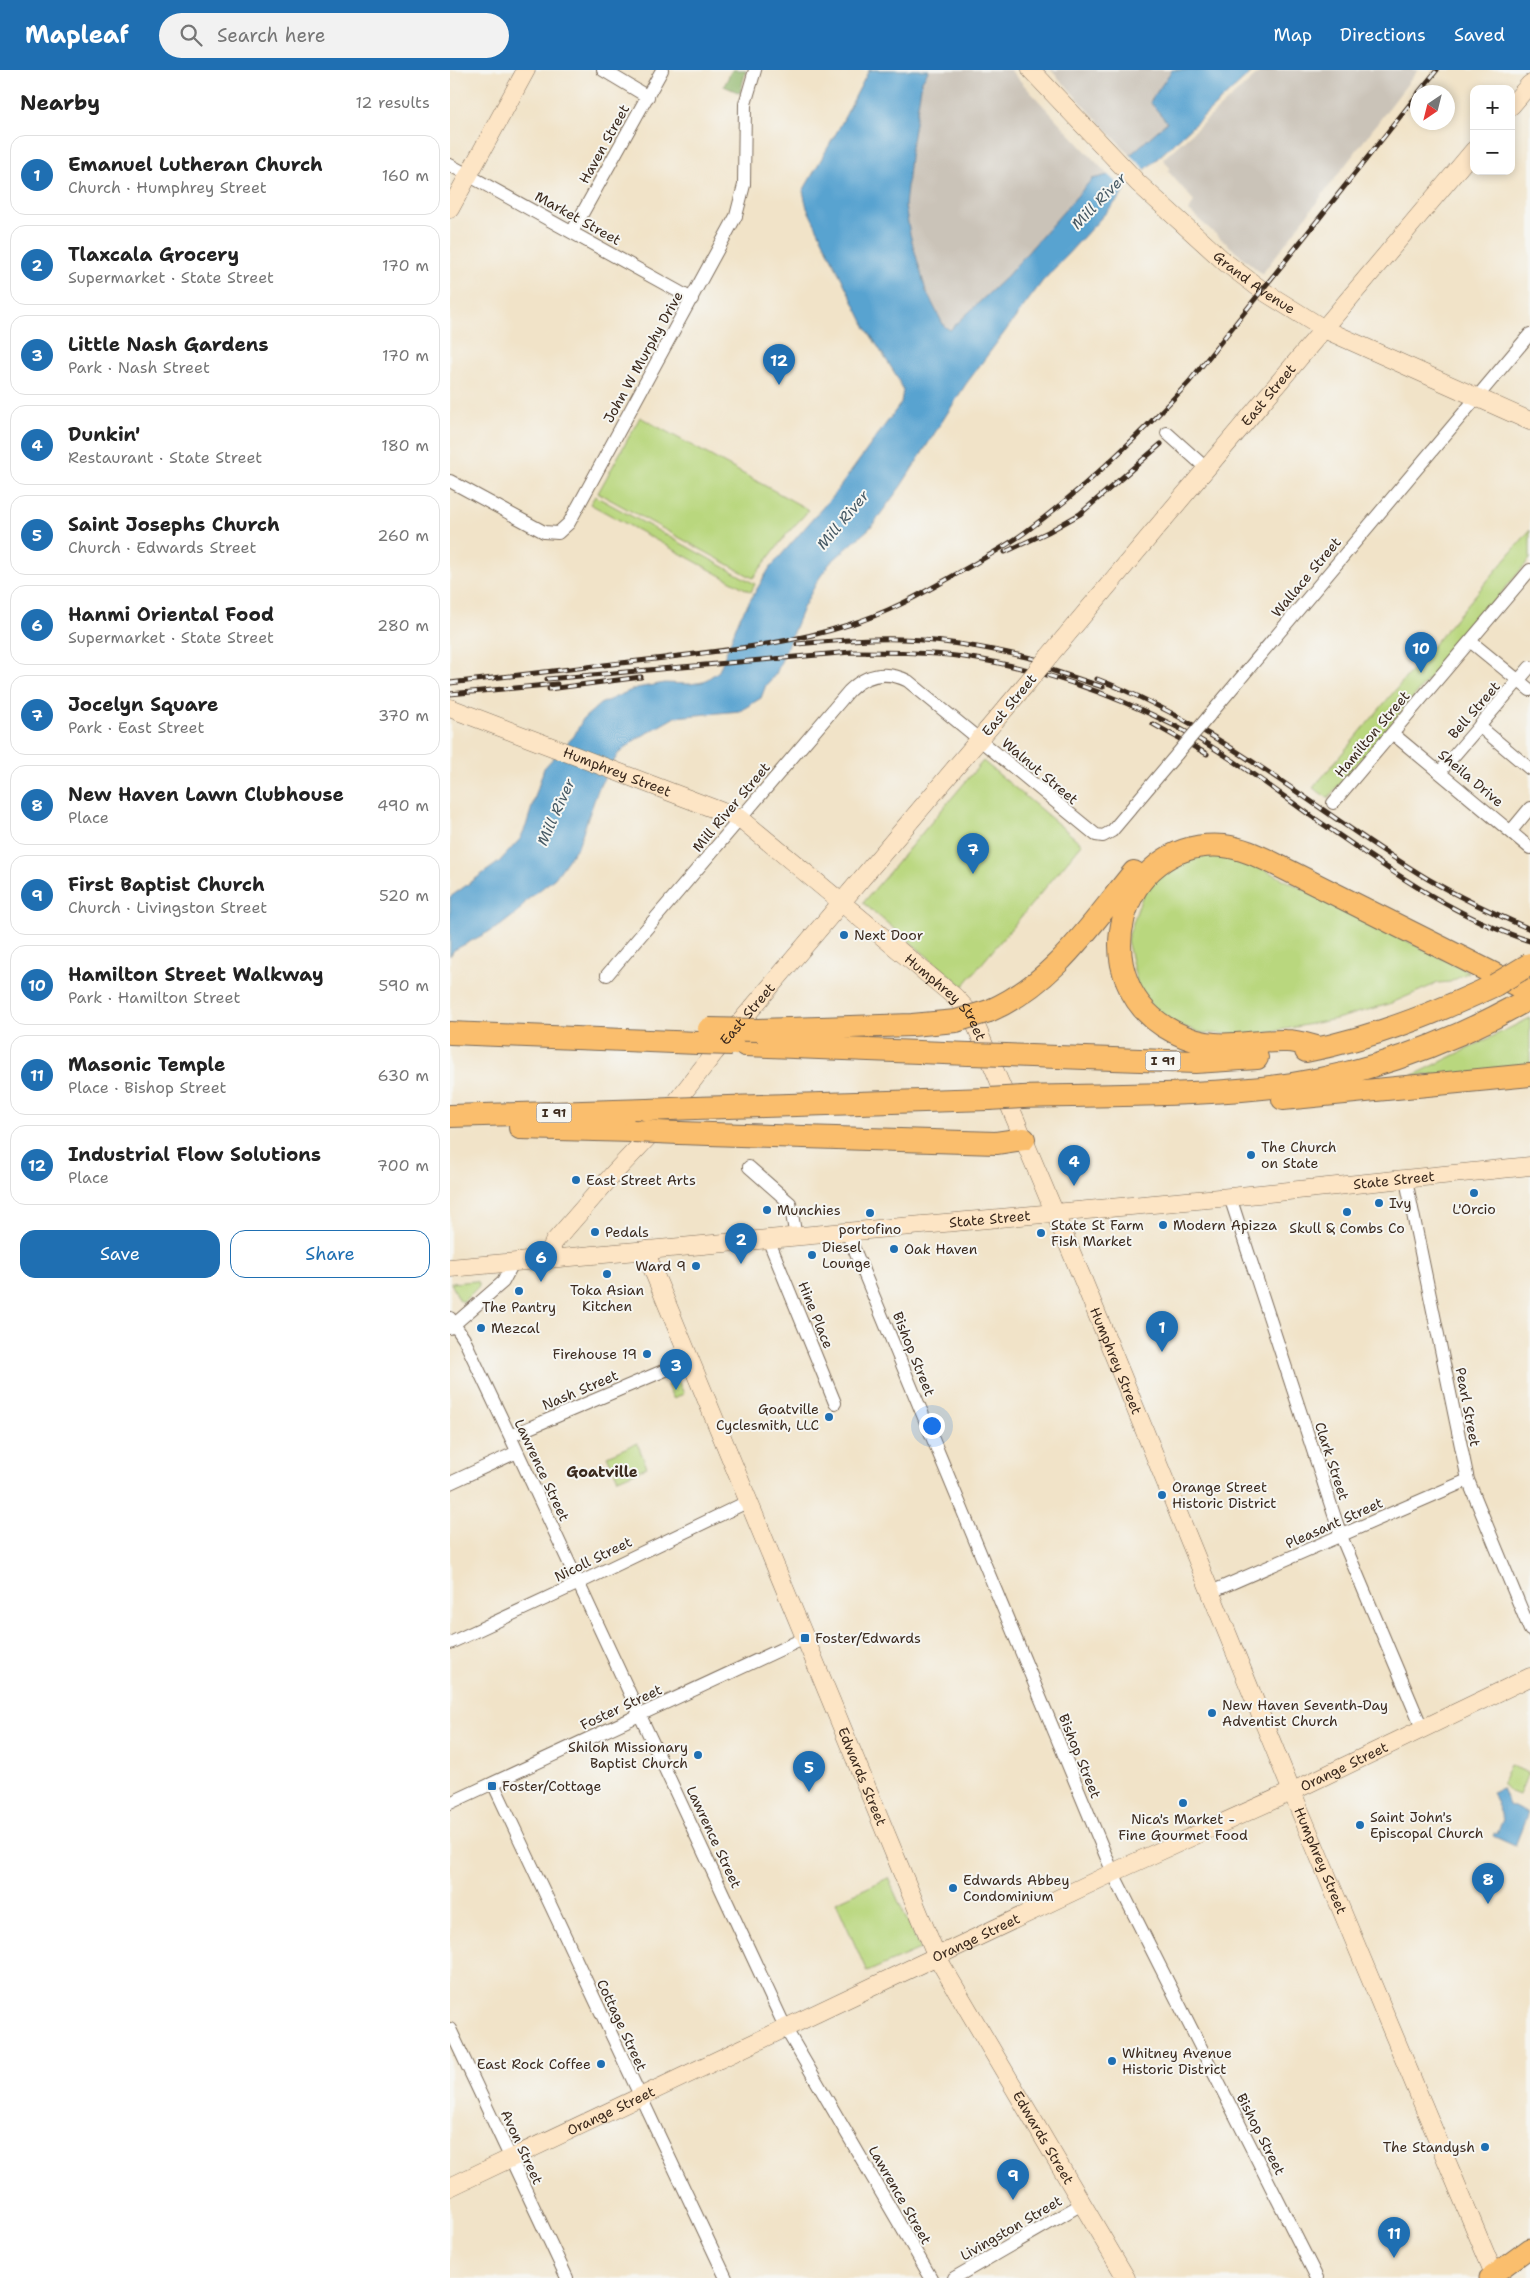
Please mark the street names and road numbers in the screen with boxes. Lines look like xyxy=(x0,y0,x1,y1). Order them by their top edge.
street label: Haven Street xyxy=(575,101,633,187)
street label: Market Street xyxy=(532,187,624,249)
street label: Grand Avenue xyxy=(1210,247,1299,318)
street label: John W Murphy Drive xyxy=(599,288,687,426)
street label: East Street xyxy=(1237,360,1300,430)
street label: Wallace Street xyxy=(1267,533,1345,621)
street label: East Street xyxy=(978,670,1040,740)
street label: Bell Street xyxy=(1444,678,1504,742)
street label: Hamilton Street xyxy=(1331,687,1413,781)
street label: Walnut Street xyxy=(998,734,1082,808)
street label: Humphrey Street xyxy=(561,743,674,801)
street label: Sheila Drive xyxy=(1435,745,1507,811)
street label: Mill River Street xyxy=(688,759,774,855)
street label: Humphrey Street xyxy=(901,950,990,1043)
street label: East Street xyxy=(716,979,779,1049)
road number: I 91 xyxy=(1146,1051,1180,1070)
road number: I 91 xyxy=(536,1104,572,1122)
street label: State Street xyxy=(1352,1167,1435,1193)
street label: State Street xyxy=(948,1206,1031,1232)
street label: Hine Place xyxy=(794,1279,838,1351)
street label: Humphrey Street xyxy=(1086,1304,1146,1417)
street label: Bishop Street xyxy=(889,1309,939,1399)
street label: Nash Street xyxy=(539,1366,621,1414)
street label: Pearl Street xyxy=(1452,1366,1484,1448)
street label: Lawrence Street xyxy=(510,1416,574,1524)
street label: Clark Street xyxy=(1311,1420,1353,1502)
street label: Pleasant Street xyxy=(1283,1493,1385,1553)
street label: Nicoll Street xyxy=(551,1533,635,1585)
street label: Foster Street xyxy=(577,1680,665,1734)
street label: Bishop Street xyxy=(1055,1711,1105,1801)
street label: Edwards Street xyxy=(834,1724,891,1829)
street label: Orange Street xyxy=(1297,1738,1391,1795)
street label: Lawrence Street xyxy=(682,1783,746,1891)
street label: Humphrey Street xyxy=(1290,1804,1351,1917)
street label: Orange Street xyxy=(929,1909,1023,1966)
street label: Cottage Street xyxy=(593,1976,651,2074)
street label: Orange Street xyxy=(564,2082,658,2139)
street label: Edwards Street xyxy=(1009,2088,1078,2188)
street label: Bishop Street xyxy=(1233,2090,1289,2178)
street label: Avon Street xyxy=(497,2107,547,2187)
street label: Lawrence Street xyxy=(865,2143,935,2247)
street label: Livingston Street xyxy=(957,2192,1065,2264)

